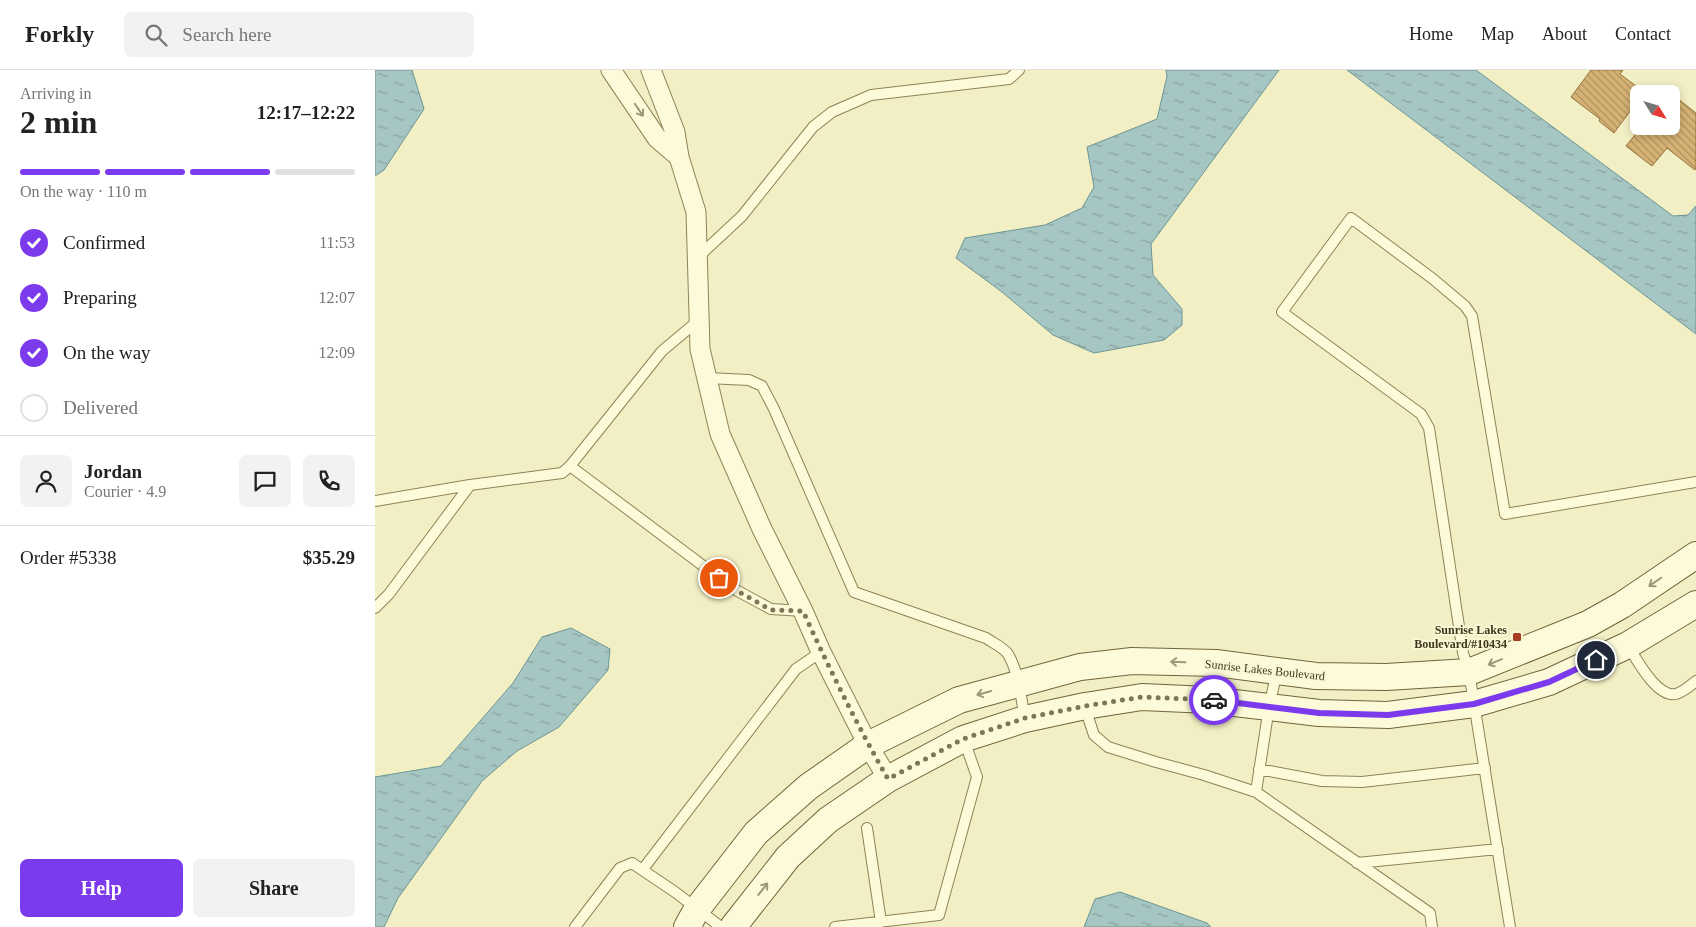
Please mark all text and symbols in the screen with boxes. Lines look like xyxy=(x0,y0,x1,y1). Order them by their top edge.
search box xyxy=(124,12,474,57)
text: Forkly xyxy=(25,21,94,47)
icon: search xyxy=(142,21,170,49)
text: Search here xyxy=(182,24,271,45)
text: Home xyxy=(1409,24,1453,44)
text: Map xyxy=(1481,24,1514,44)
text: About xyxy=(1542,24,1587,44)
text: Contact xyxy=(1615,24,1671,44)
text: Arriving in xyxy=(20,85,92,102)
north arrow xyxy=(1630,85,1680,135)
map controls xyxy=(1630,85,1680,135)
text: 12:17–12:22 xyxy=(257,102,355,123)
one-way arrow xyxy=(634,103,644,117)
text: 2 min xyxy=(20,104,97,140)
text: On the way · 110 m xyxy=(20,183,147,200)
icon: check xyxy=(20,229,48,257)
text: Confirmed xyxy=(63,232,145,253)
text: 11:53 xyxy=(319,234,355,251)
icon: check xyxy=(20,284,48,312)
text: Preparing xyxy=(63,287,137,308)
text: 12:07 xyxy=(319,289,355,306)
icon: check xyxy=(20,339,48,367)
text: On the way xyxy=(63,342,151,363)
text: 12:09 xyxy=(319,344,355,361)
text: Delivered xyxy=(63,397,138,418)
button: person xyxy=(20,455,72,507)
button: chat xyxy=(239,455,291,507)
button: phone xyxy=(303,455,355,507)
text: Jordan xyxy=(84,461,142,482)
text: Courier · 4.9 xyxy=(84,483,166,500)
text: Order #5338 xyxy=(20,547,117,568)
text: $35.29 xyxy=(303,547,355,568)
pin xyxy=(698,557,740,599)
icon: bag xyxy=(705,564,733,592)
one-way arrow xyxy=(1649,577,1663,587)
place label: Sunrise Lakes Boulevard/#10434 xyxy=(1414,623,1507,651)
marker: Sunrise Lakes Boulevard/#10434 xyxy=(1511,631,1523,643)
pin xyxy=(1575,639,1617,681)
icon: home xyxy=(1582,646,1610,674)
street label: Sunrise Lakes Boulevard xyxy=(1204,657,1326,683)
one-way arrow xyxy=(1488,657,1503,667)
one-way arrow xyxy=(1170,658,1186,667)
courier xyxy=(1189,675,1239,725)
icon: car xyxy=(1200,686,1228,714)
one-way arrow xyxy=(977,689,993,698)
button: Help xyxy=(20,859,183,917)
button: Share xyxy=(193,859,355,917)
one-way arrow xyxy=(758,883,769,896)

